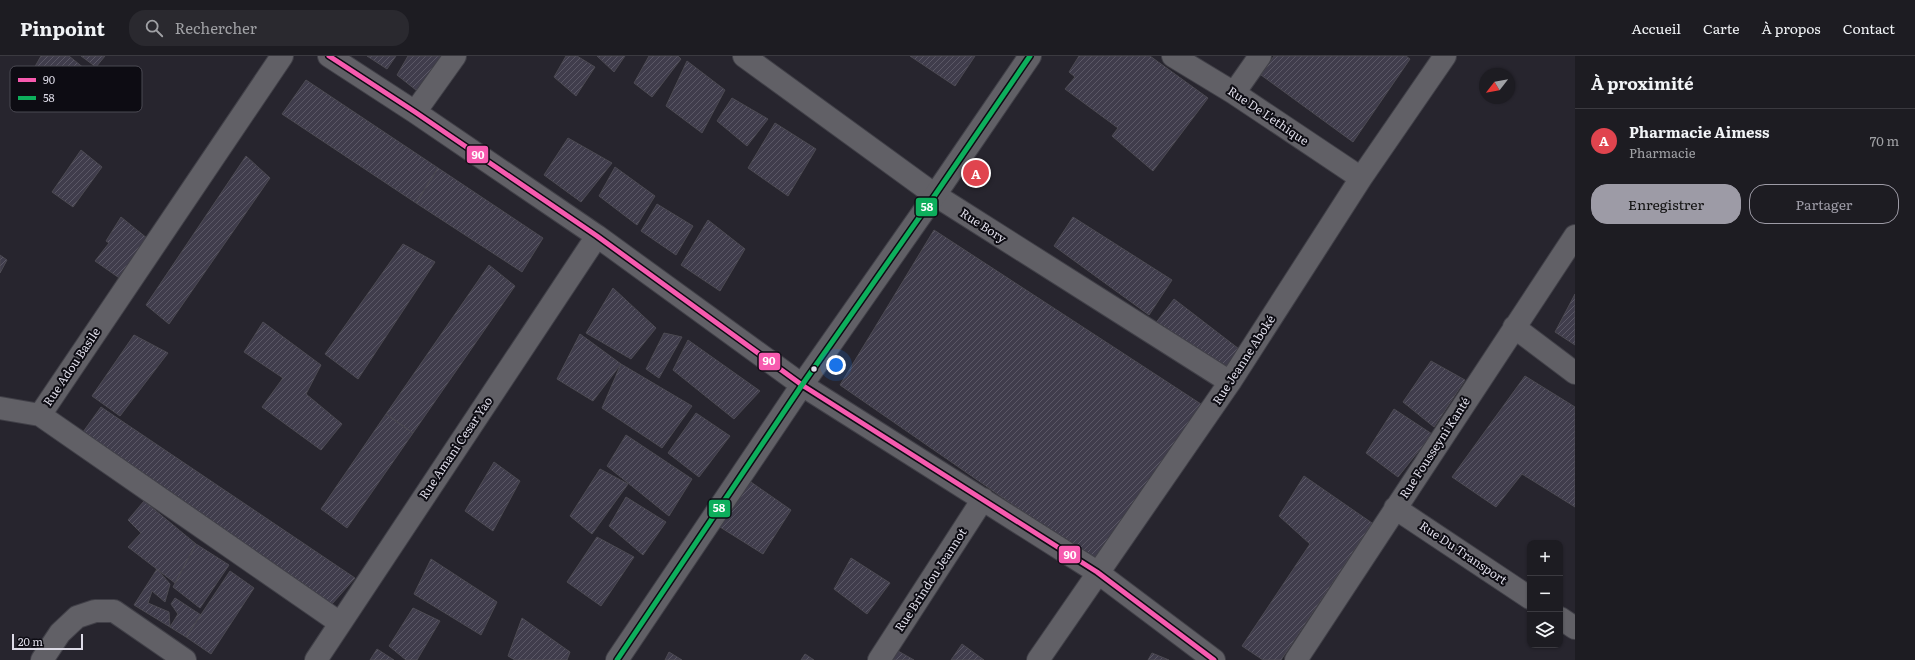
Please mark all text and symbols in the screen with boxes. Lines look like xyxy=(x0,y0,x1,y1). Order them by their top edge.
search box xyxy=(129,10,409,46)
text: Pinpoint xyxy=(20,14,105,42)
text: Rechercher xyxy=(175,16,257,39)
icon: search xyxy=(143,17,165,39)
text: Accueil xyxy=(1631,18,1681,38)
text: Carte xyxy=(1703,18,1740,38)
text: À propos xyxy=(1762,18,1821,38)
text: Contact xyxy=(1843,18,1895,38)
legend xyxy=(10,66,142,112)
north arrow xyxy=(1479,68,1515,104)
text: À proximité xyxy=(1591,70,1694,95)
text: 90 xyxy=(43,71,55,87)
street label: Rue De L'ethique xyxy=(1224,81,1313,149)
text: 58 xyxy=(43,89,55,105)
text: Pharmacie Aimess xyxy=(1629,120,1769,143)
text: A xyxy=(1599,131,1609,150)
text: 70 m xyxy=(1870,131,1899,150)
text: Pharmacie xyxy=(1629,143,1696,162)
line badge: 90 xyxy=(466,145,489,164)
text: 90 xyxy=(471,146,485,162)
pin: A xyxy=(963,158,989,188)
button: Enregistrer xyxy=(1591,184,1741,224)
button: Partager xyxy=(1749,184,1899,224)
line badge: 58 xyxy=(915,197,938,217)
text: 58 xyxy=(921,198,934,214)
street label: Rue Bory xyxy=(957,203,1010,247)
street label: Rue Jeanne Aboké xyxy=(1207,311,1279,408)
street label: Rue Adou Basile xyxy=(38,324,104,409)
line badge: 90 xyxy=(758,352,781,371)
text: 90 xyxy=(762,352,776,368)
your location xyxy=(826,355,846,375)
unlabelled marker xyxy=(809,364,819,374)
street label: Rue Amani Cesar Yao xyxy=(414,392,496,502)
street label: Rue Fousseyni Kanté xyxy=(1395,393,1474,502)
line badge: 58 xyxy=(708,499,731,518)
text: 58 xyxy=(713,499,726,515)
street label: Rue Du Transport xyxy=(1416,516,1511,588)
street label: Rue Brindou Jeannot xyxy=(890,524,971,635)
map controls xyxy=(1527,540,1563,648)
button: + xyxy=(1527,540,1563,576)
line badge: 90 xyxy=(1058,545,1081,564)
text: 90 xyxy=(1063,546,1077,562)
button: − xyxy=(1527,576,1563,612)
button: layers xyxy=(1527,612,1563,648)
scale bar xyxy=(12,632,83,651)
text: 20 m xyxy=(18,633,43,649)

